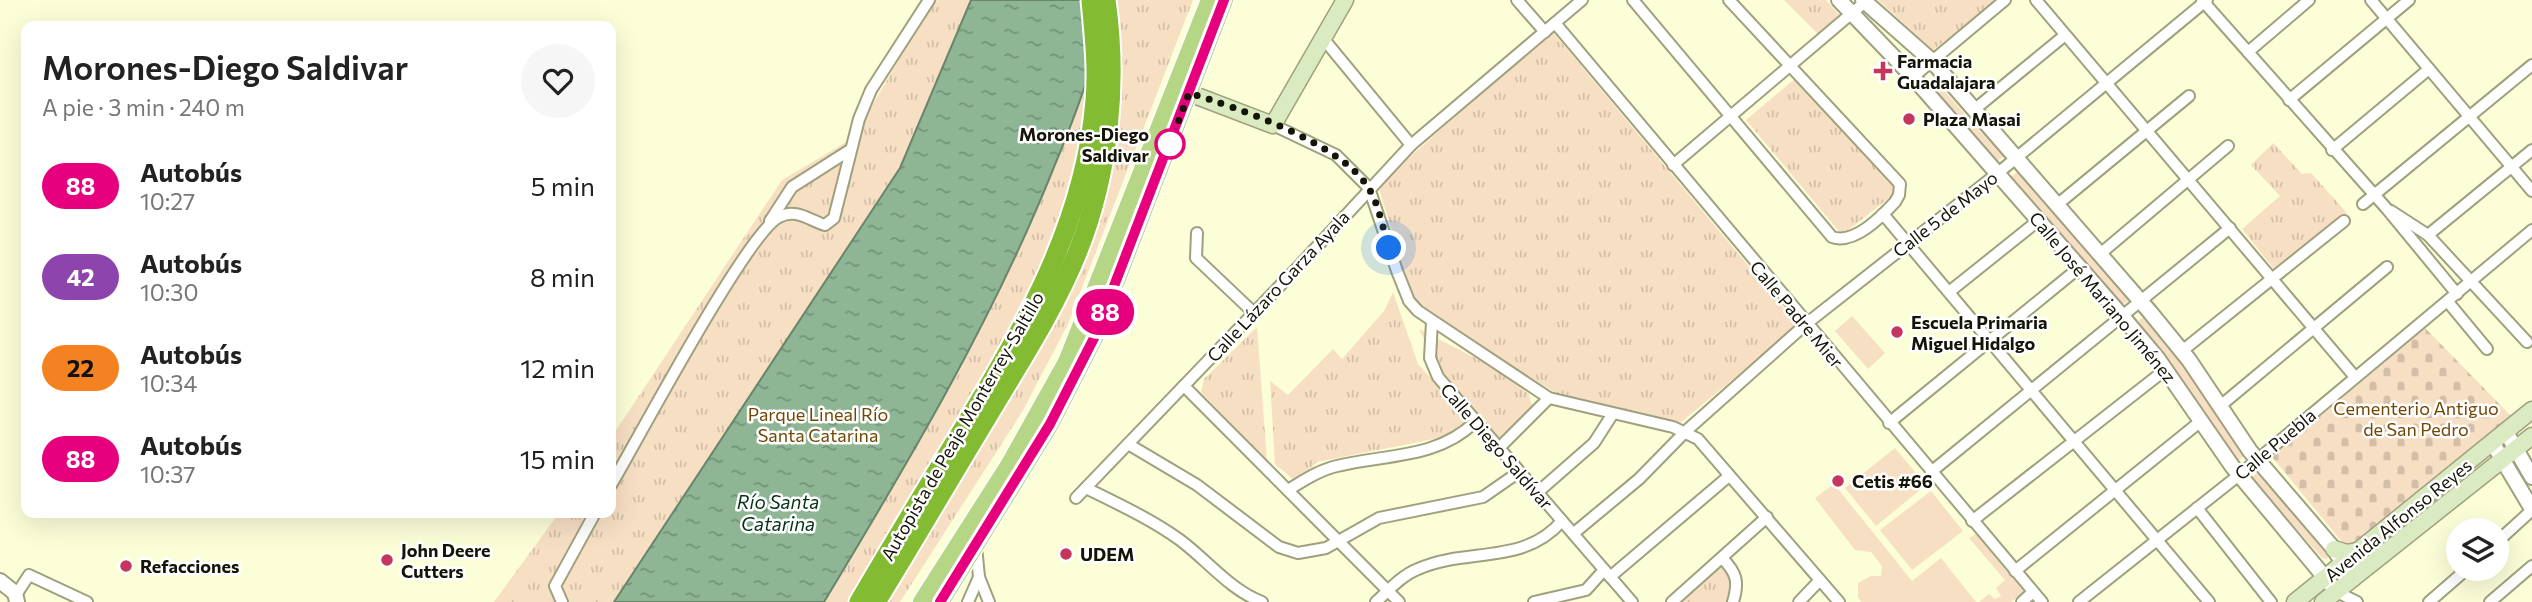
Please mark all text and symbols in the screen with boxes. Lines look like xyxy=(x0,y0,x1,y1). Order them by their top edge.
button: heart xyxy=(521,44,595,118)
text: Morones-Diego Saldivar xyxy=(42,46,408,87)
place label: Farmacia Guadalajara xyxy=(1897,50,1996,93)
marker: Farmacia Guadalajara xyxy=(1875,63,1891,79)
text: A pie · 3 min · 240 m xyxy=(42,93,245,121)
place label: Plaza Masai xyxy=(1923,108,2021,130)
marker: Plaza Masai xyxy=(1901,111,1917,127)
place label: Morones-Diego Saldivar xyxy=(1019,123,1150,166)
marker: Morones-Diego Saldivar xyxy=(1155,129,1185,159)
text: Autobús xyxy=(140,156,242,187)
street label: Calle 5 de Mayo xyxy=(1888,166,2002,262)
text: 5 min xyxy=(531,170,595,201)
text: 88 xyxy=(66,171,95,200)
text: 10:27 xyxy=(140,187,195,215)
street label: Calle Lázaro Garza Ayala xyxy=(1202,206,1354,366)
street label: Calle José Mariano Jiménez xyxy=(2025,207,2181,387)
your location xyxy=(1371,230,1406,265)
text: Autobús xyxy=(140,247,242,278)
street label: Calle Padre Mier xyxy=(1746,256,1848,372)
text: 8 min xyxy=(530,261,595,292)
text: 42 xyxy=(66,262,95,291)
text: 10:30 xyxy=(140,278,198,306)
street label: Autopista de Peaje Monterrey-Saltillo xyxy=(876,288,1048,564)
line badge: 88 xyxy=(1074,289,1136,335)
text: 88 xyxy=(1090,297,1120,326)
place label: Escuela Primaria Miguel Hidalgo xyxy=(1911,311,2048,354)
marker: Escuela Primaria Miguel Hidalgo xyxy=(1889,324,1905,340)
text: Autobús xyxy=(140,338,242,369)
text: 12 min xyxy=(520,352,595,383)
text: 22 xyxy=(67,353,94,382)
text: 10:34 xyxy=(140,369,197,397)
street label: Calle Diego Saldívar xyxy=(1436,378,1558,514)
park label: Cementerio Antiguo de San Pedro xyxy=(2333,397,2499,440)
park label: Parque Lineal Río Santa Catarina xyxy=(748,403,888,446)
street label: Calle Puebla xyxy=(2230,404,2320,484)
text: Autobús xyxy=(140,429,242,460)
text: 15 min xyxy=(520,443,595,474)
text: 88 xyxy=(66,444,95,473)
street label: Avenida Alfonso Reyes xyxy=(2320,454,2476,586)
text: 10:37 xyxy=(140,460,195,488)
place label: Cetis #66 xyxy=(1852,470,1933,492)
marker: Cetis #66 xyxy=(1830,473,1846,489)
water label: Río Santa Catarina xyxy=(737,490,819,535)
map controls xyxy=(2446,518,2509,581)
button: layers xyxy=(2446,518,2509,581)
place label: John Deere Cutters xyxy=(401,539,491,582)
place label: UDEM xyxy=(1080,543,1134,565)
marker: UDEM xyxy=(1058,546,1074,562)
marker: John Deere Cutters xyxy=(379,552,395,568)
place label: Refacciones xyxy=(140,555,239,577)
marker: Refacciones xyxy=(118,558,134,574)

